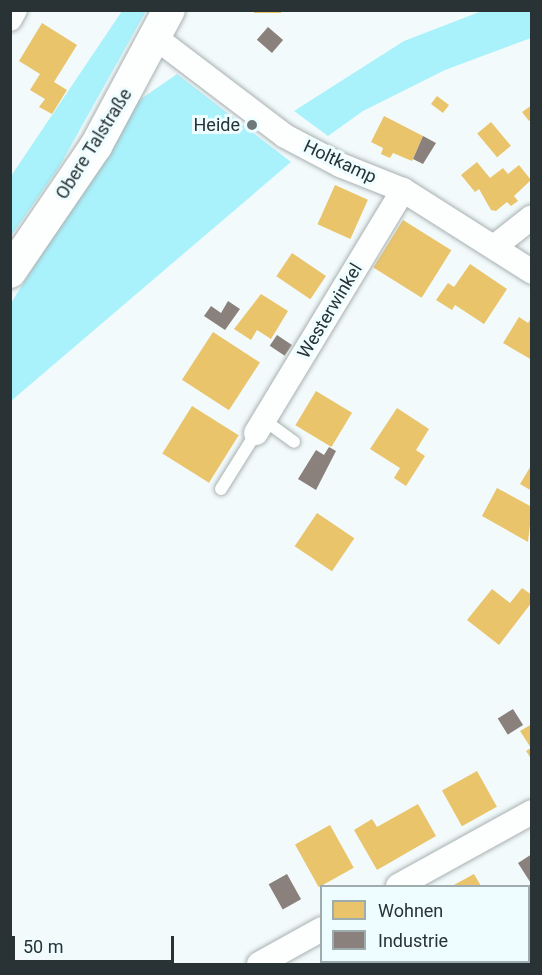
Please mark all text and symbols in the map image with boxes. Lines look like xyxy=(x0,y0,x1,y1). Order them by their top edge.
street label: Obere Talstraße xyxy=(51,84,137,204)
place label: Heide xyxy=(194,114,240,136)
marker: Heide xyxy=(245,118,259,132)
street label: Holtkamp xyxy=(300,136,380,188)
street label: Westerwinkel xyxy=(293,260,367,362)
legend xyxy=(320,885,530,963)
text: Wohnen xyxy=(378,900,443,921)
scale bar xyxy=(15,924,177,962)
text: Industrie xyxy=(378,930,448,951)
text: 50 m xyxy=(23,936,63,957)

